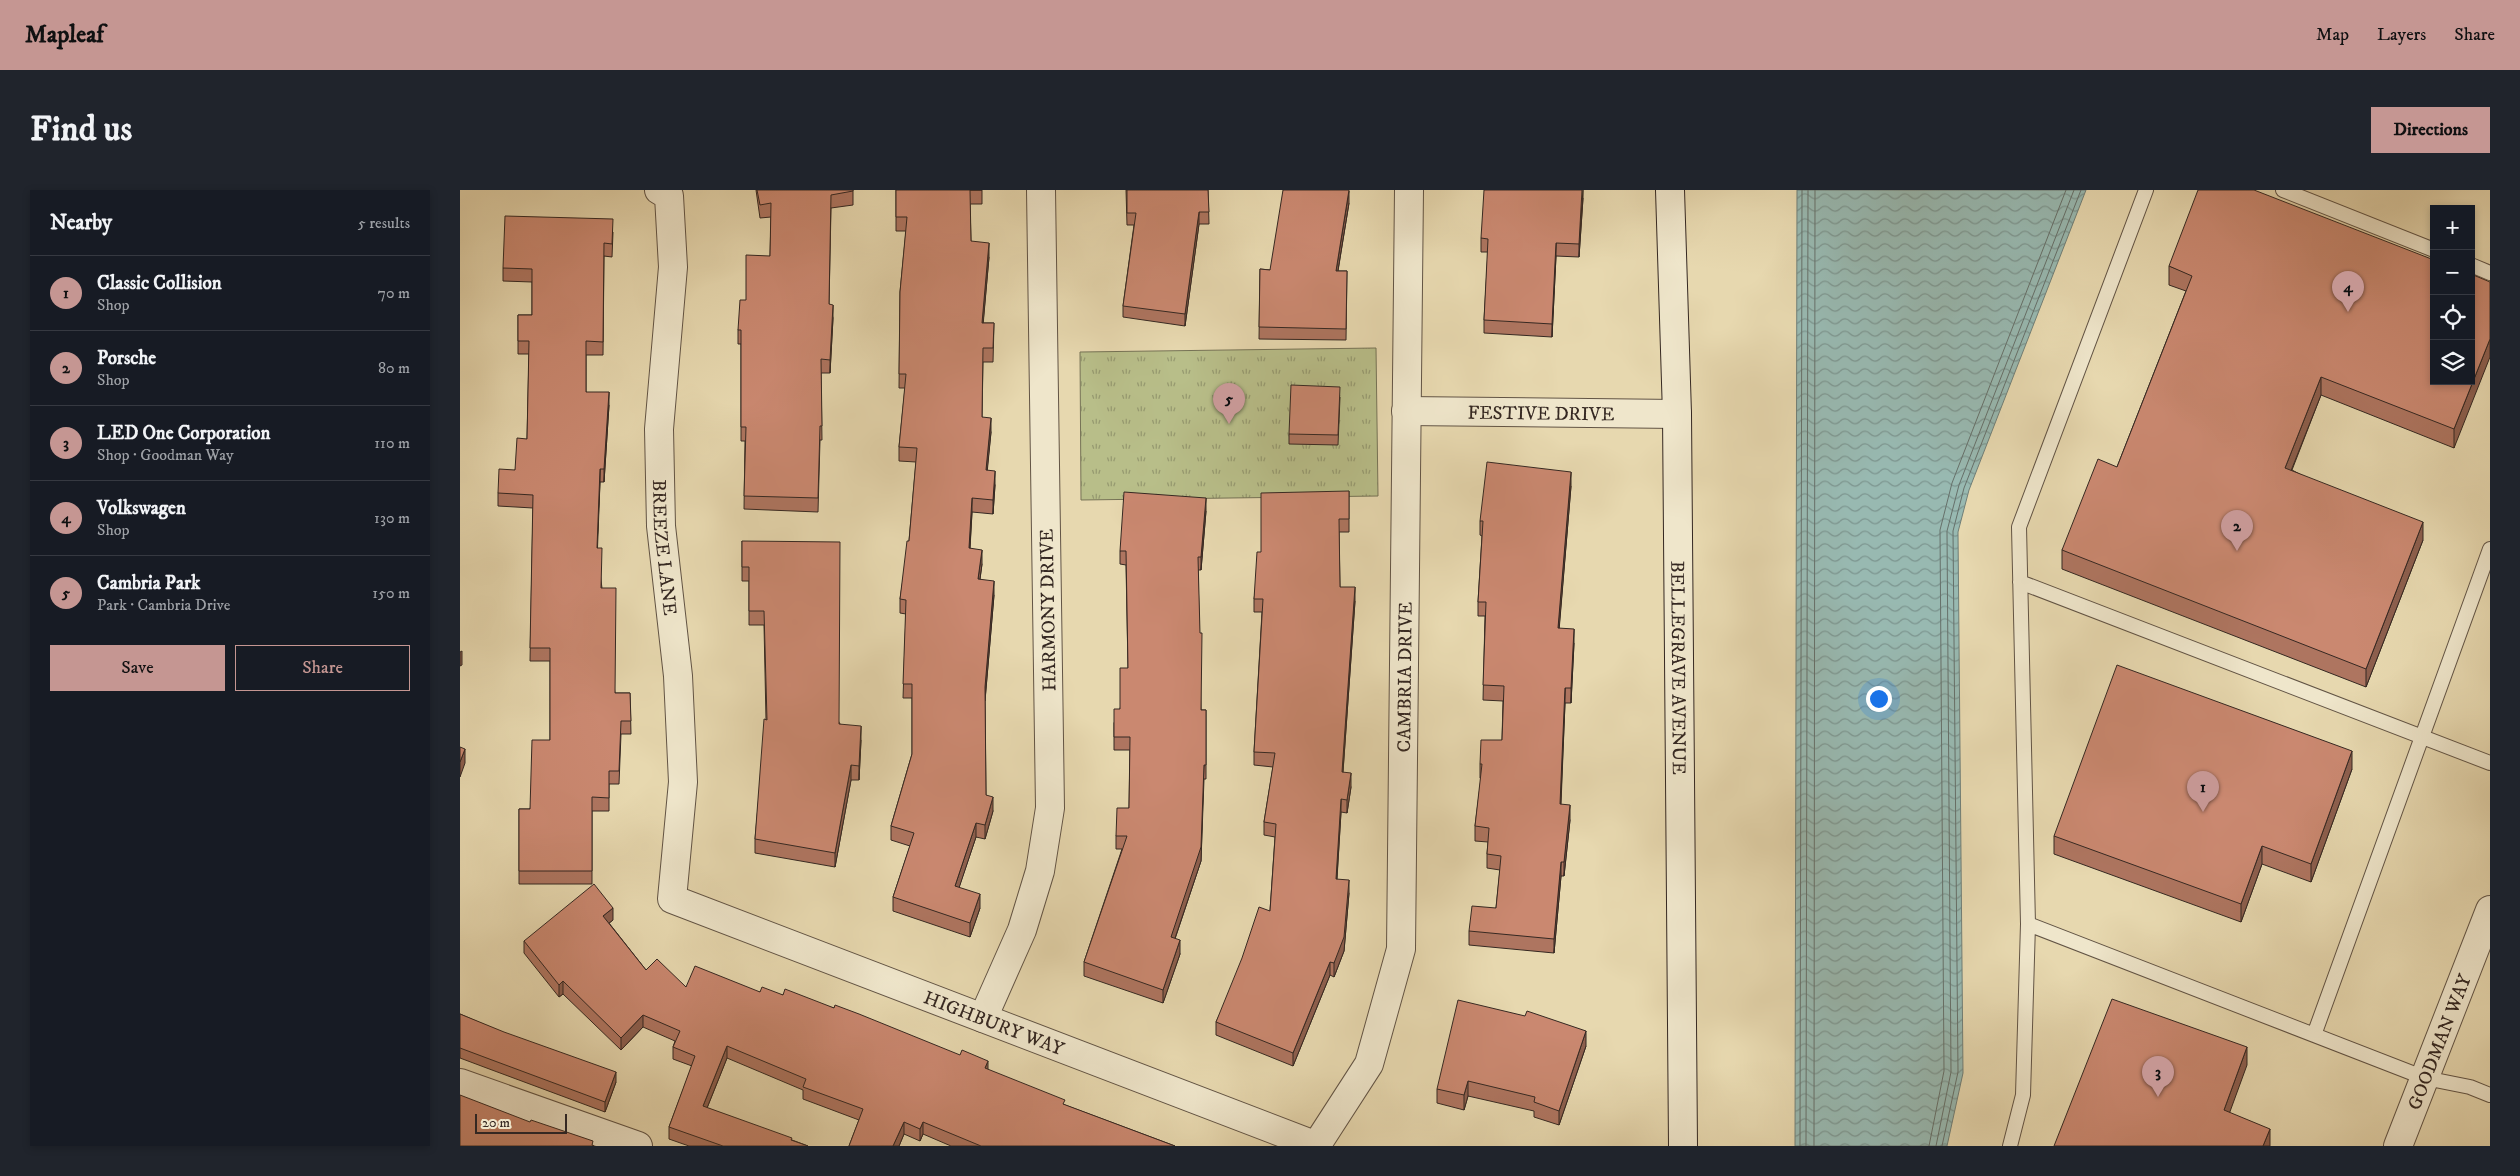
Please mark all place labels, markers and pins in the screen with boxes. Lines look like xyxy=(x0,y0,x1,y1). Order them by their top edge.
pin: 4 xyxy=(2332,271,2364,312)
pin: 5 xyxy=(1213,383,1245,424)
pin: 2 xyxy=(2221,510,2253,551)
pin: 1 xyxy=(2187,771,2219,812)
pin: 3 xyxy=(2142,1056,2174,1097)

